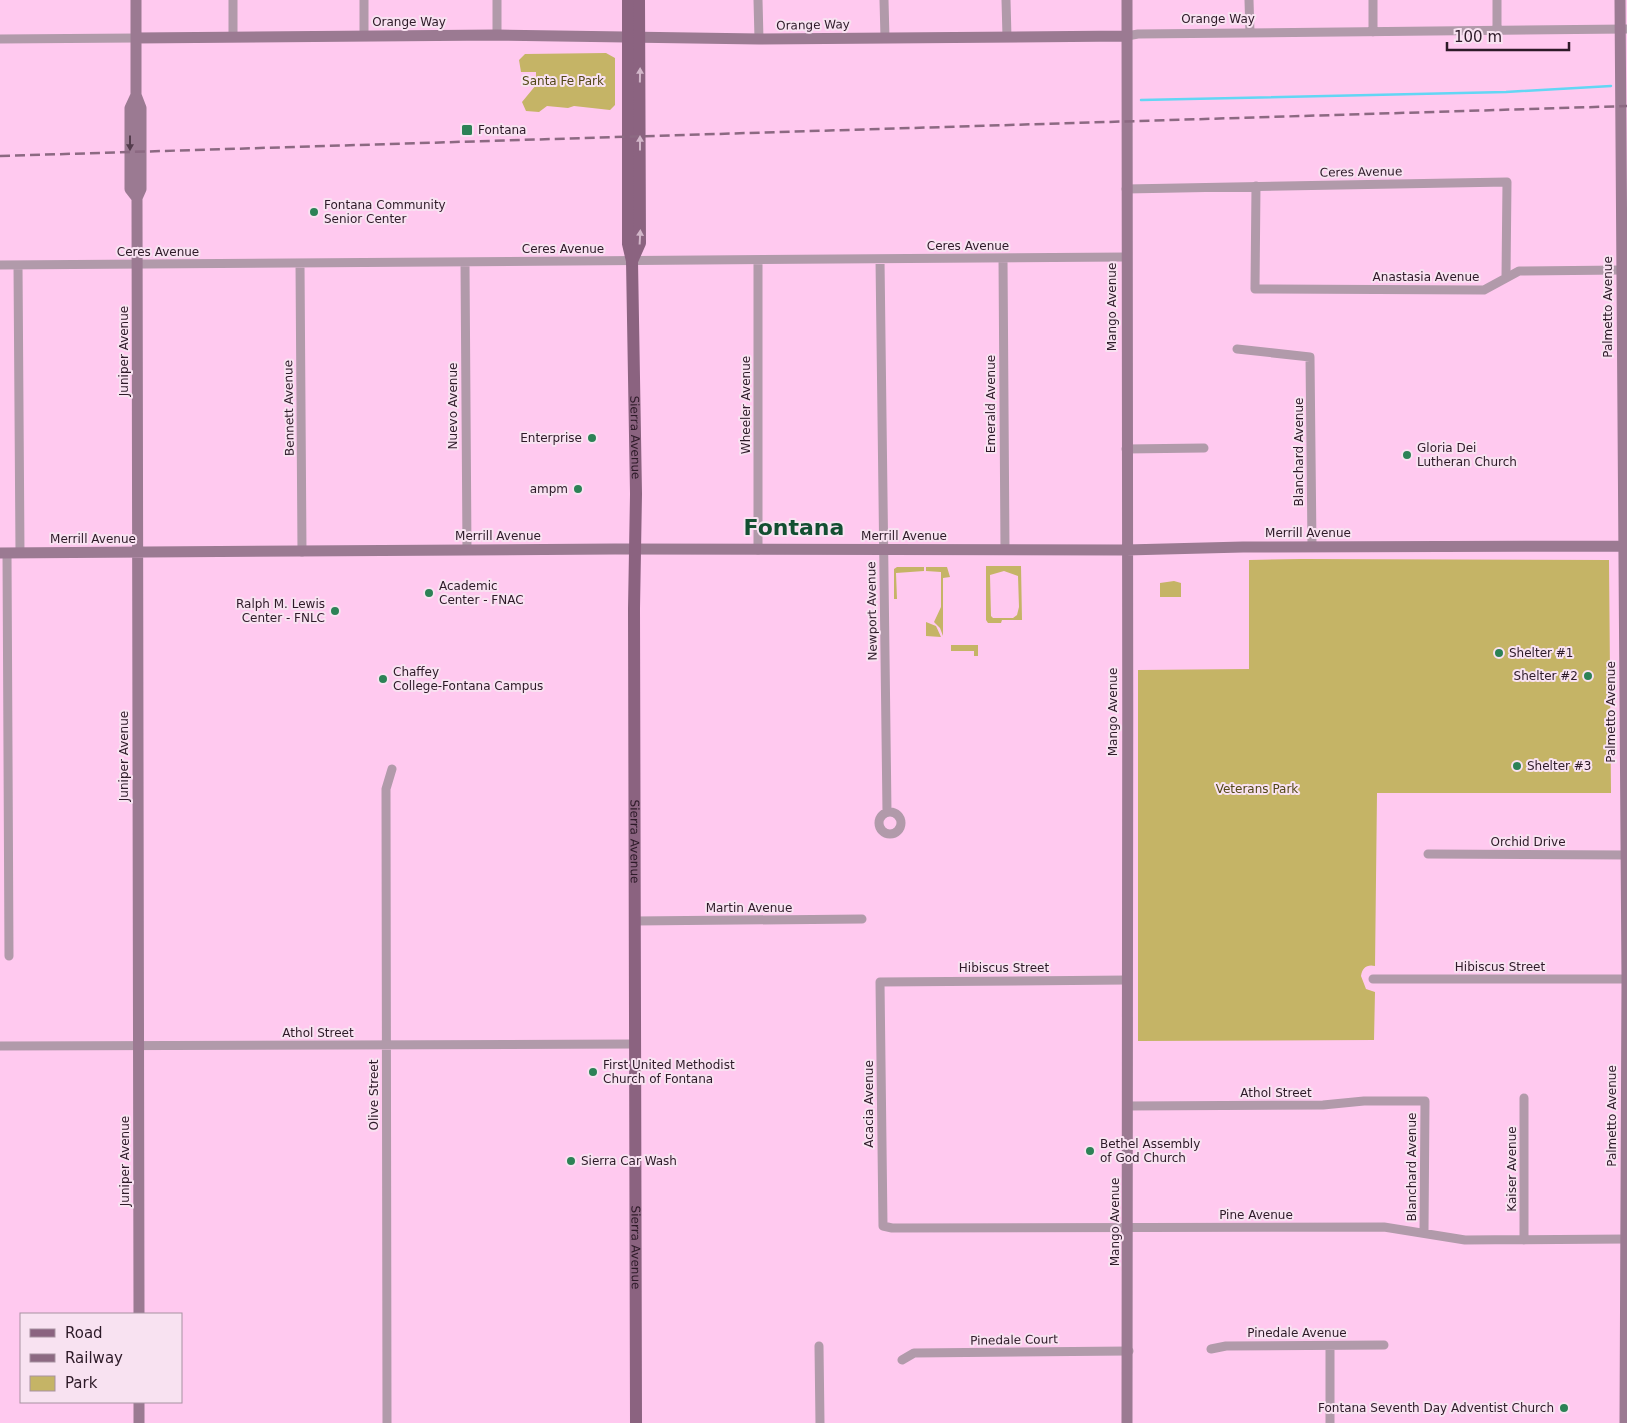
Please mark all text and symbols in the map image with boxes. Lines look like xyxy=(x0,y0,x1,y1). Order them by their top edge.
street label: Orange Way xyxy=(1181,12,1255,26)
street label: Orange Way xyxy=(372,15,446,29)
street label: Orange Way xyxy=(776,17,850,33)
scale bar xyxy=(1447,20,1570,52)
text: 100 m xyxy=(1454,28,1502,46)
one-way arrow xyxy=(636,66,644,82)
park label: Santa Fe Park xyxy=(522,74,604,88)
marker: Fontana xyxy=(460,123,474,137)
place label: Fontana xyxy=(478,123,526,137)
one-way arrow xyxy=(636,134,644,150)
one-way arrow xyxy=(126,135,134,151)
street label: Ceres Avenue xyxy=(1320,164,1402,180)
place label: Fontana Community Senior Center xyxy=(324,198,446,226)
marker: Fontana Community Senior Center xyxy=(308,206,320,218)
one-way arrow xyxy=(636,228,644,244)
street label: Ceres Avenue xyxy=(927,239,1009,253)
street label: Ceres Avenue xyxy=(522,242,604,256)
street label: Ceres Avenue xyxy=(117,245,199,259)
street label: Palmetto Avenue xyxy=(1601,256,1615,358)
street label: Mango Avenue xyxy=(1105,263,1119,351)
street label: Anastasia Avenue xyxy=(1373,270,1479,284)
street label: Juniper Avenue xyxy=(117,306,131,397)
street label: Emerald Avenue xyxy=(984,355,998,453)
street label: Wheeler Avenue xyxy=(739,356,753,454)
street label: Bennett Avenue xyxy=(281,360,297,456)
street label: Nuevo Avenue xyxy=(446,363,460,449)
street label: Sierra Avenue xyxy=(627,395,643,480)
street label: Blanchard Avenue xyxy=(1292,398,1306,506)
place label: Enterprise xyxy=(520,431,582,445)
marker: Enterprise xyxy=(586,432,598,444)
place label: Gloria Dei Lutheran Church xyxy=(1417,441,1517,469)
marker: Gloria Dei Lutheran Church xyxy=(1401,449,1413,461)
place label: ampm xyxy=(530,482,568,496)
marker: ampm xyxy=(572,483,584,495)
district label: Fontana xyxy=(744,515,844,540)
street label: Merrill Avenue xyxy=(1265,526,1351,540)
street label: Merrill Avenue xyxy=(455,529,541,543)
street label: Merrill Avenue xyxy=(861,529,947,543)
street label: Merrill Avenue xyxy=(50,532,136,546)
street label: Newport Avenue xyxy=(864,561,880,661)
place label: Academic Center - FNAC xyxy=(439,579,524,607)
marker: Academic Center - FNAC xyxy=(423,587,435,599)
place label: Ralph M. Lewis Center - FNLC xyxy=(236,597,325,625)
marker: Ralph M. Lewis Center - FNLC xyxy=(329,605,341,617)
place label: Shelter #1 xyxy=(1509,646,1573,660)
marker: Shelter #1 xyxy=(1493,647,1505,659)
street label: Palmetto Avenue xyxy=(1604,661,1618,763)
place label: Chaffey College-Fontana Campus xyxy=(393,665,543,693)
street label: Mango Avenue xyxy=(1106,668,1120,756)
place label: Shelter #2 xyxy=(1514,669,1578,683)
marker: Shelter #2 xyxy=(1582,670,1594,682)
marker: Chaffey College-Fontana Campus xyxy=(377,673,389,685)
street label: Juniper Avenue xyxy=(117,711,131,802)
place label: Shelter #3 xyxy=(1527,759,1591,773)
marker: Shelter #3 xyxy=(1511,760,1523,772)
park label: Veterans Park xyxy=(1216,782,1298,796)
street label: Sierra Avenue xyxy=(627,800,642,883)
street label: Orchid Drive xyxy=(1490,835,1566,849)
street label: Martin Avenue xyxy=(706,901,792,915)
street label: Hibiscus Street xyxy=(1455,960,1545,974)
street label: Hibiscus Street xyxy=(959,961,1049,975)
street label: Athol Street xyxy=(282,1026,354,1040)
place label: First United Methodist Church of Fontana xyxy=(603,1058,735,1086)
street label: Olive Street xyxy=(367,1059,381,1130)
street label: Acacia Avenue xyxy=(862,1060,876,1148)
street label: Palmetto Avenue xyxy=(1605,1065,1619,1167)
marker: First United Methodist Church of Fontana xyxy=(587,1066,599,1078)
street label: Athol Street xyxy=(1240,1086,1312,1100)
street label: Blanchard Avenue xyxy=(1405,1113,1419,1221)
street label: Juniper Avenue xyxy=(118,1116,132,1207)
street label: Kaiser Avenue xyxy=(1505,1126,1519,1212)
place label: Bethel Assembly of God Church xyxy=(1100,1137,1200,1165)
marker: Bethel Assembly of God Church xyxy=(1084,1145,1096,1157)
place label: Sierra Car Wash xyxy=(581,1154,677,1168)
marker: Sierra Car Wash xyxy=(565,1155,577,1167)
street label: Mango Avenue xyxy=(1108,1178,1122,1266)
street label: Sierra Avenue xyxy=(628,1206,643,1289)
street label: Pine Avenue xyxy=(1219,1208,1293,1222)
legend xyxy=(20,1313,182,1403)
text: Road xyxy=(65,1324,103,1342)
street label: Pinedale Avenue xyxy=(1247,1326,1347,1340)
street label: Pinedale Court xyxy=(970,1332,1058,1348)
text: Railway xyxy=(65,1349,123,1367)
text: Park xyxy=(65,1374,98,1392)
place label: Fontana Seventh Day Adventist Church xyxy=(1318,1401,1554,1415)
marker: Fontana Seventh Day Adventist Church xyxy=(1558,1402,1570,1414)

